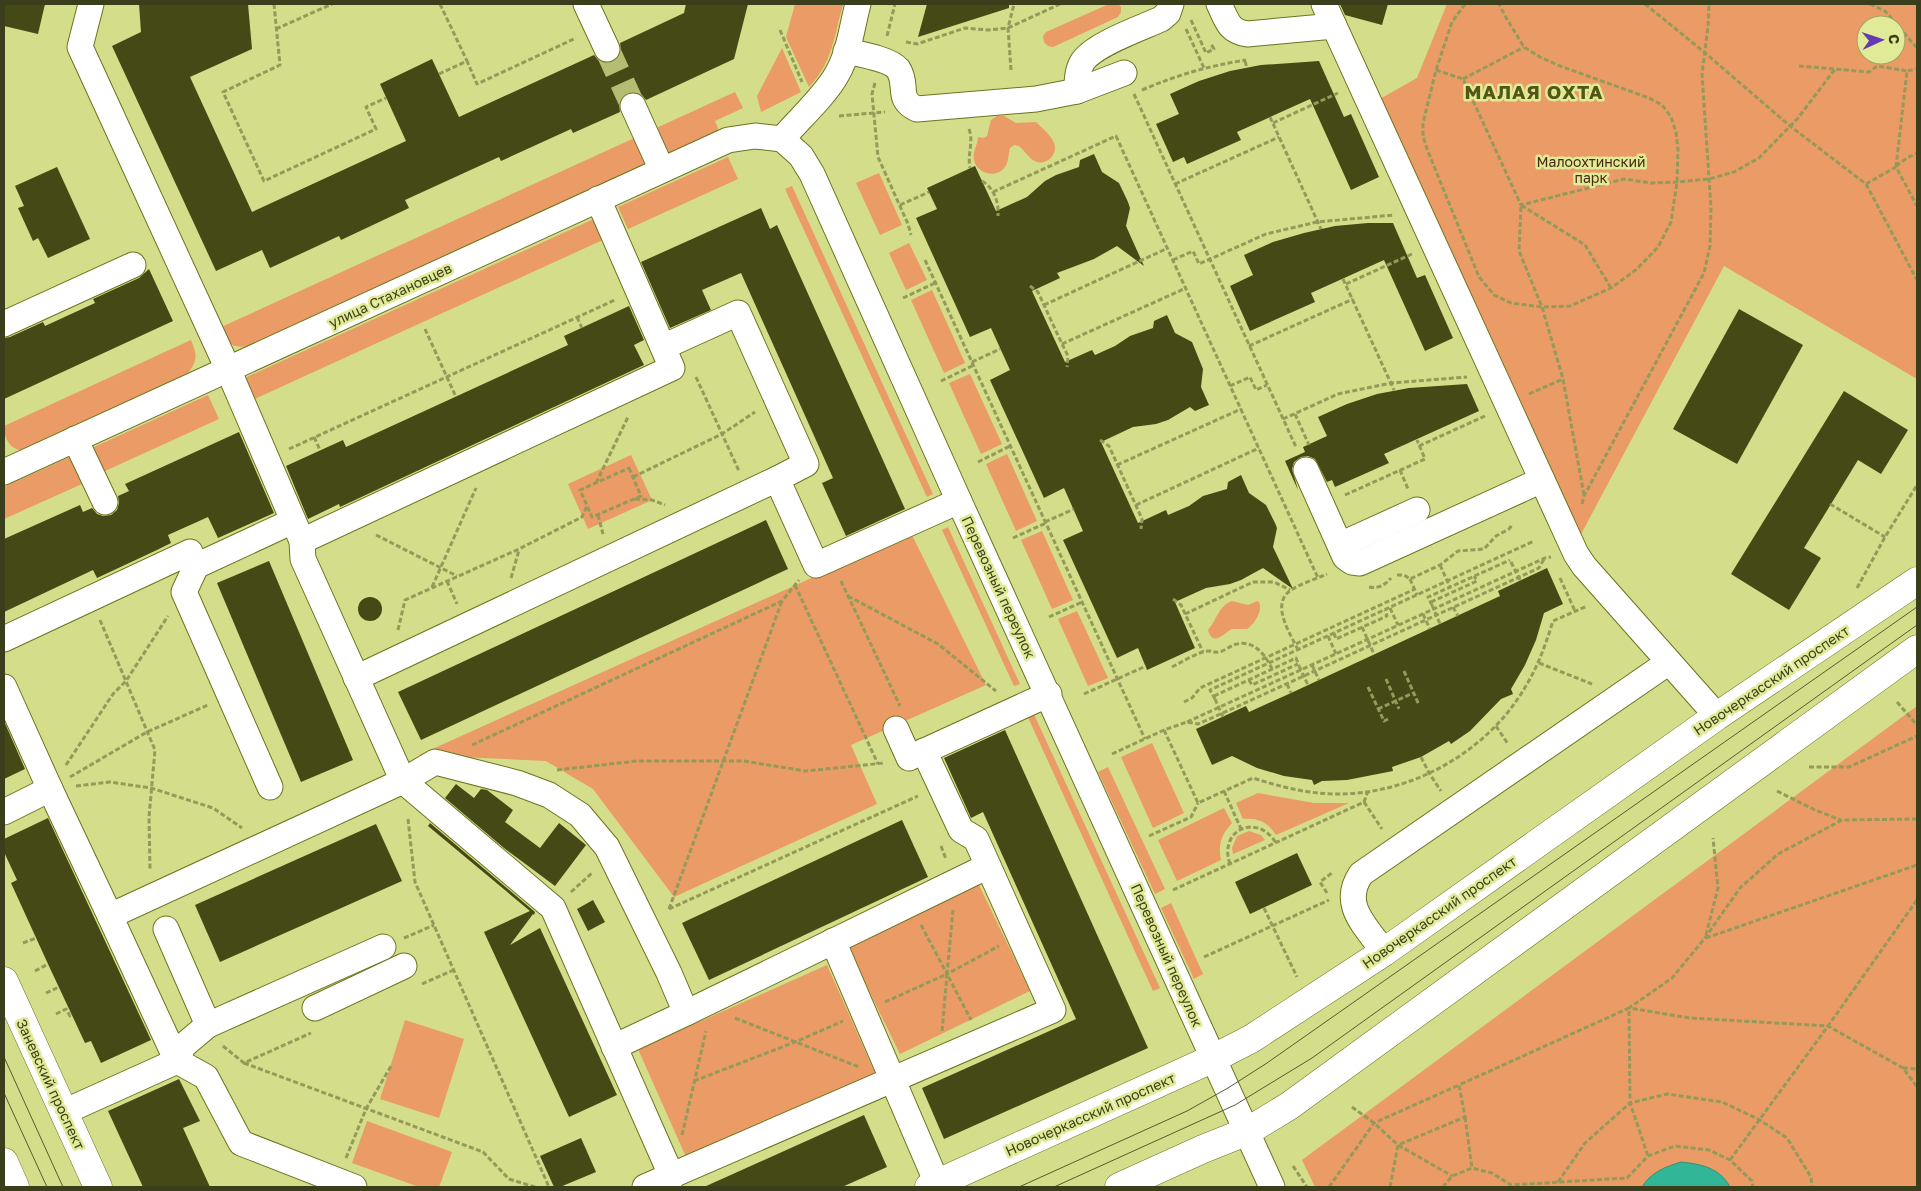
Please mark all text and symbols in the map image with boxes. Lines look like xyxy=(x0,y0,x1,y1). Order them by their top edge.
north arrow xyxy=(1856,15,1906,65)
text: С xyxy=(1886,34,1903,45)
district label: МАЛАЯ ОХТА xyxy=(1464,80,1604,103)
park label: Малоохтинский парк xyxy=(1536,153,1646,186)
street label: улица Стахановцев xyxy=(326,259,454,331)
street label: Перевозный переулок xyxy=(959,513,1039,661)
street label: Новочеркасский проспект xyxy=(1690,621,1852,739)
street label: Новочеркасский проспект xyxy=(1359,852,1519,972)
street label: Перевозный переулок xyxy=(1128,881,1206,1029)
street label: Заневский проспект xyxy=(13,1016,89,1152)
street label: Новочеркасский проспект xyxy=(1002,1069,1178,1159)

